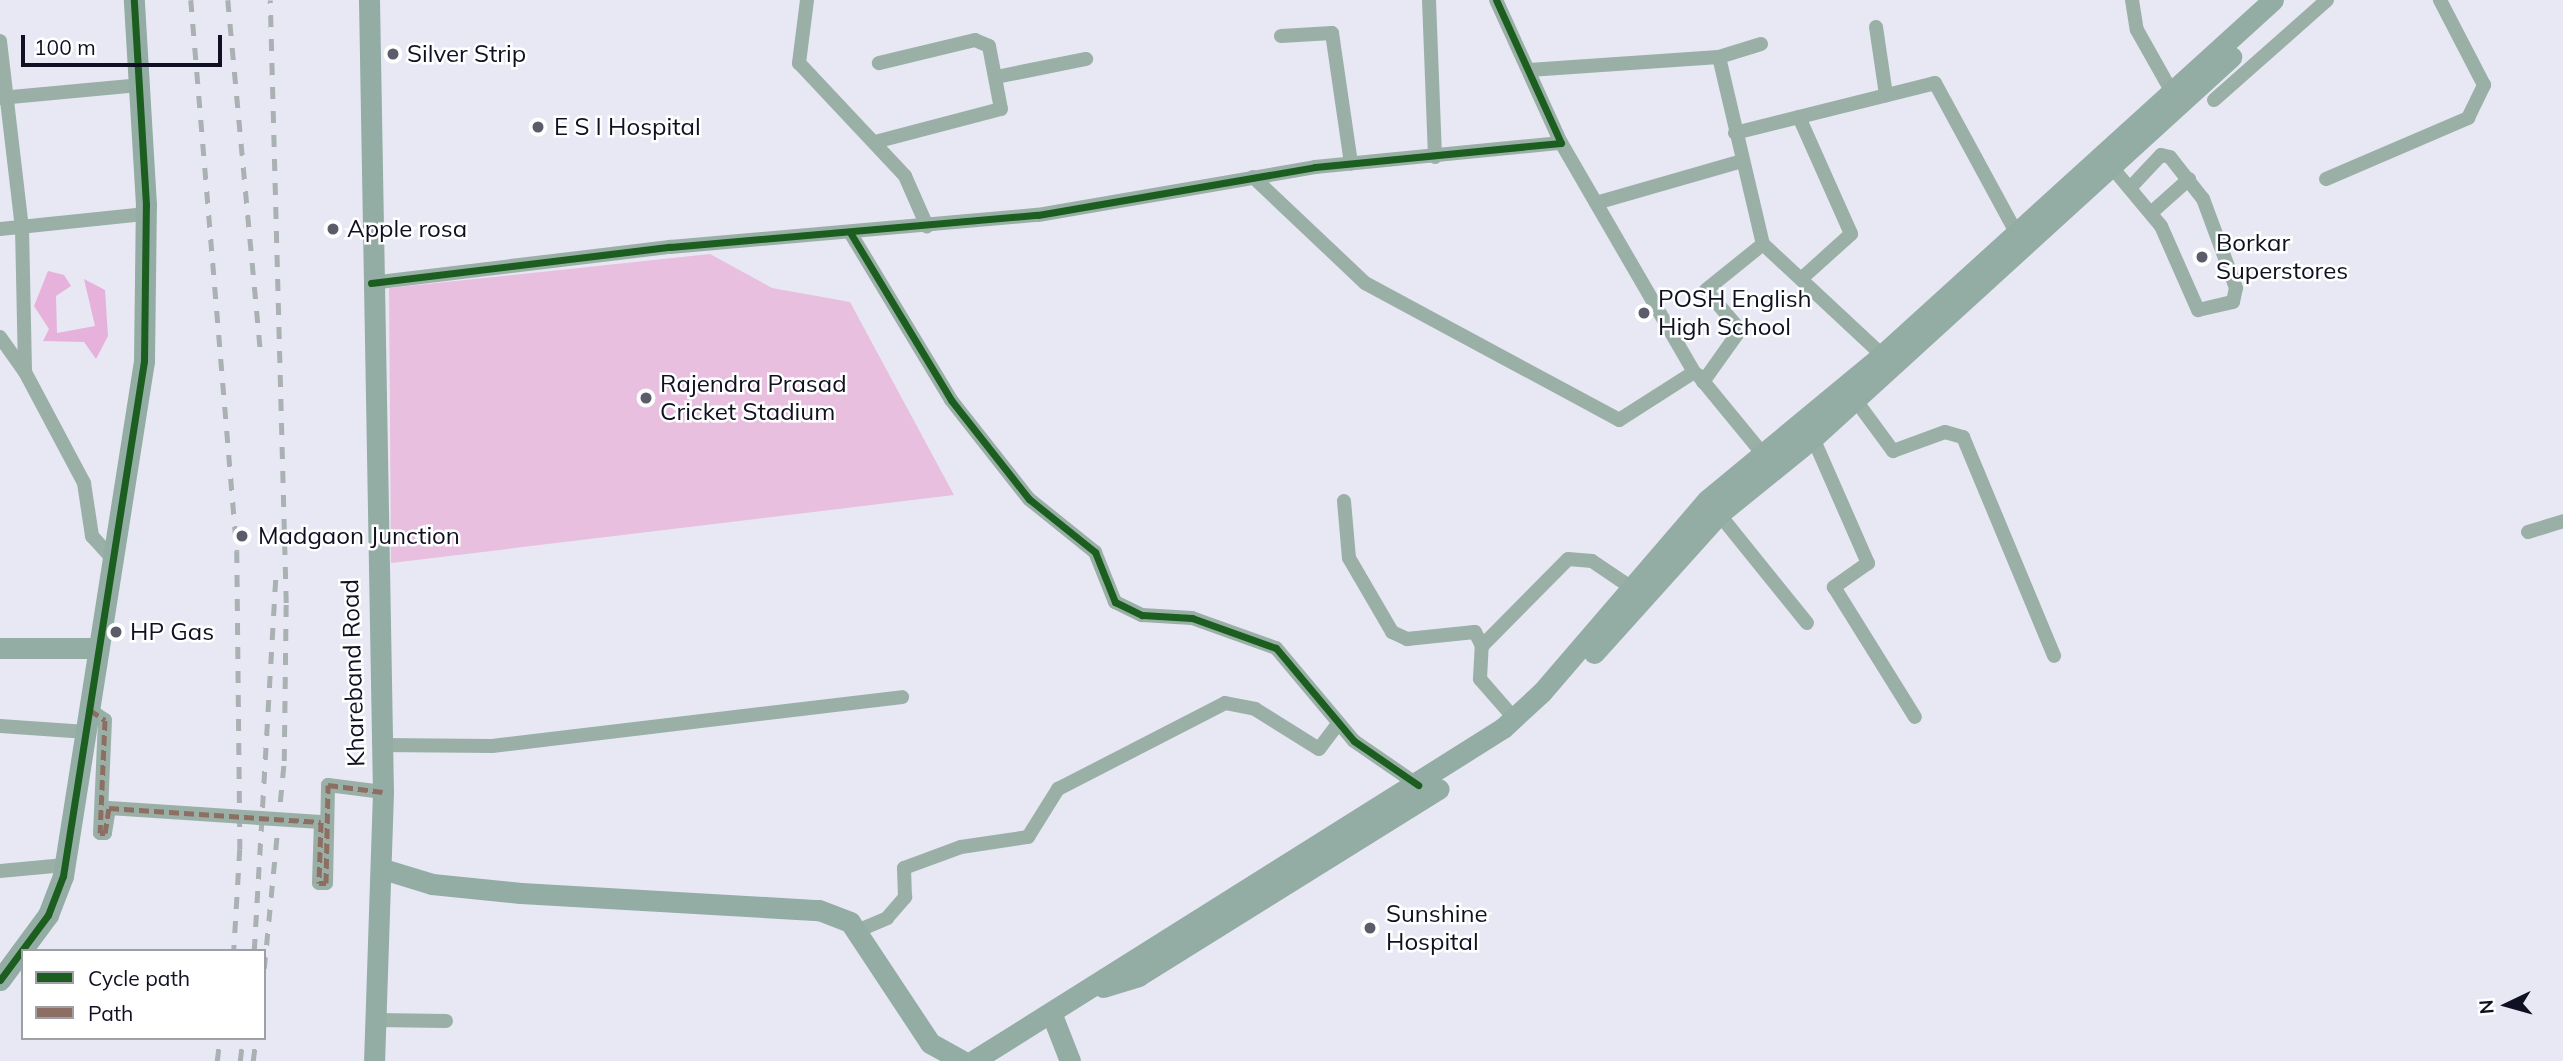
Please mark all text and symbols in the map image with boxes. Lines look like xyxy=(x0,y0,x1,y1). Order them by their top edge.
scale bar xyxy=(24,21,226,65)
text: 100 m xyxy=(34,34,96,60)
place label: Silver Strip xyxy=(407,40,526,68)
marker: Silver Strip xyxy=(385,46,401,62)
place label: E S I Hospital xyxy=(554,113,701,141)
marker: E S I Hospital xyxy=(528,117,548,137)
place label: Apple rosa xyxy=(347,215,467,243)
marker: Apple rosa xyxy=(325,221,341,237)
place label: Borkar Superstores xyxy=(2216,229,2348,285)
marker: Borkar Superstores xyxy=(2194,249,2210,265)
place label: POSH English High School xyxy=(1658,285,1812,341)
marker: POSH English High School xyxy=(1636,305,1652,321)
place label: Rajendra Prasad Cricket Stadium xyxy=(660,370,847,426)
marker: Rajendra Prasad Cricket Stadium xyxy=(638,390,654,406)
place label: Madgaon Junction xyxy=(258,522,460,550)
marker: Madgaon Junction xyxy=(232,526,252,546)
street label: Khareband Road xyxy=(335,579,371,767)
place label: HP Gas xyxy=(130,618,214,646)
marker: HP Gas xyxy=(108,624,124,640)
place label: Sunshine Hospital xyxy=(1386,900,1488,956)
marker: Sunshine Hospital xyxy=(1360,918,1380,938)
legend xyxy=(21,949,266,1040)
text: Cycle path xyxy=(88,965,190,991)
north arrow xyxy=(2472,970,2542,1040)
text: N xyxy=(2474,999,2499,1015)
text: Path xyxy=(88,1000,133,1026)

